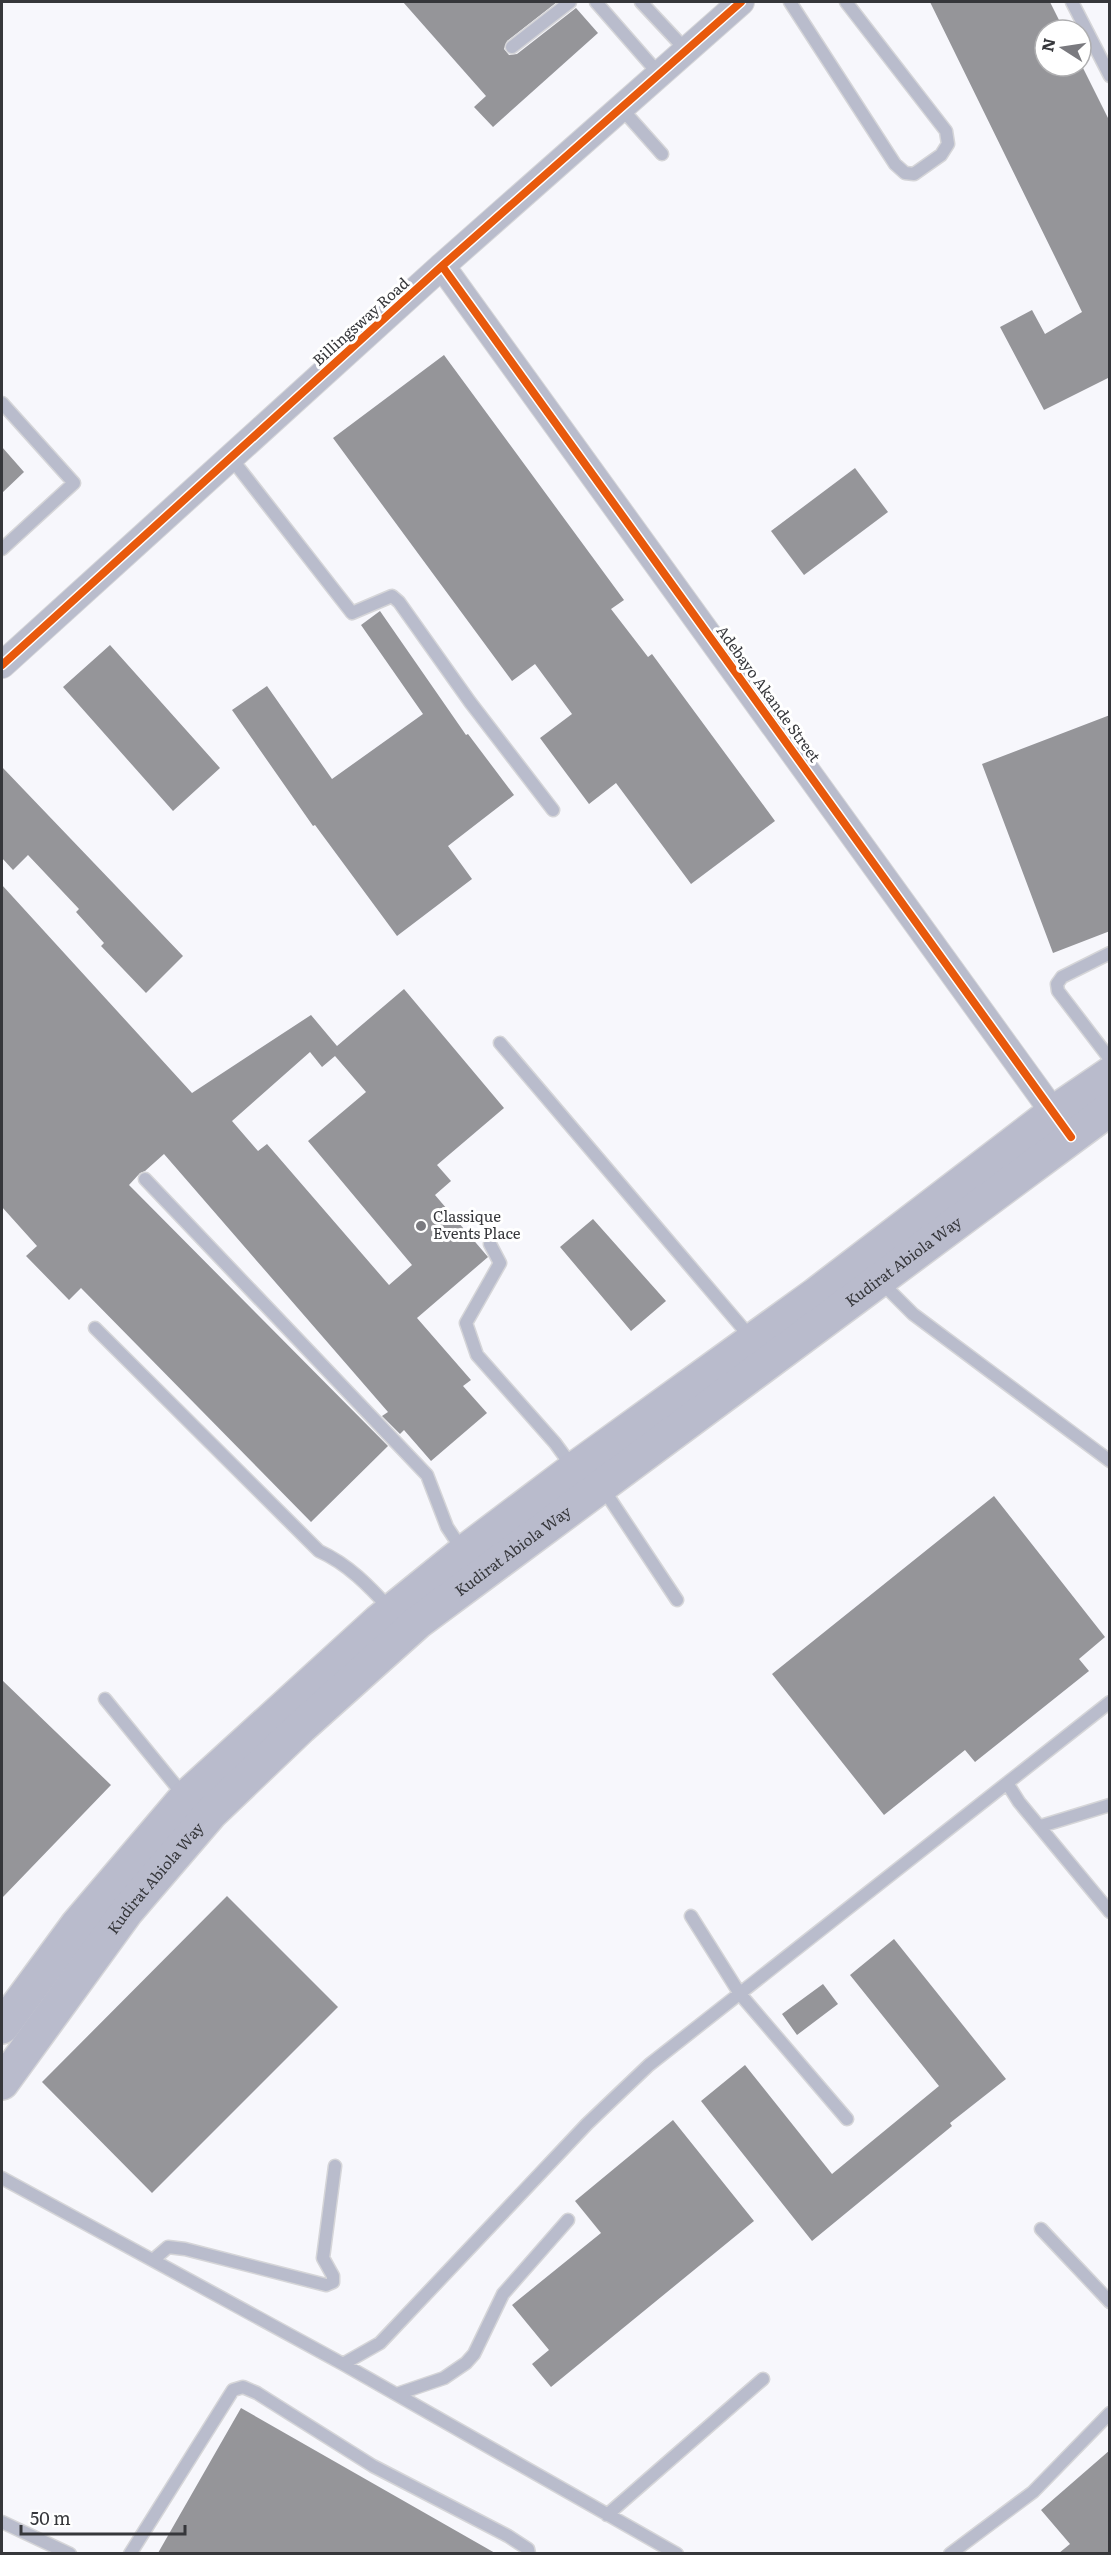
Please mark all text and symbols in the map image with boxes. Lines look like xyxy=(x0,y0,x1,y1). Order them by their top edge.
north arrow xyxy=(1033,18,1093,78)
text: N xyxy=(1034,36,1060,54)
street label: Billingsway Road xyxy=(307,271,413,371)
street label: Adebayo Akande Street xyxy=(712,620,827,766)
place label: Classique Events Place xyxy=(433,1204,521,1244)
street label: Kudirat Abiola Way xyxy=(840,1210,966,1312)
marker: Classique Events Place xyxy=(414,1219,428,1233)
street label: Kudirat Abiola Way xyxy=(449,1499,576,1601)
street label: Kudirat Abiola Way xyxy=(101,1816,209,1938)
scale bar xyxy=(21,2498,184,2536)
text: 50 m xyxy=(30,2504,71,2531)

